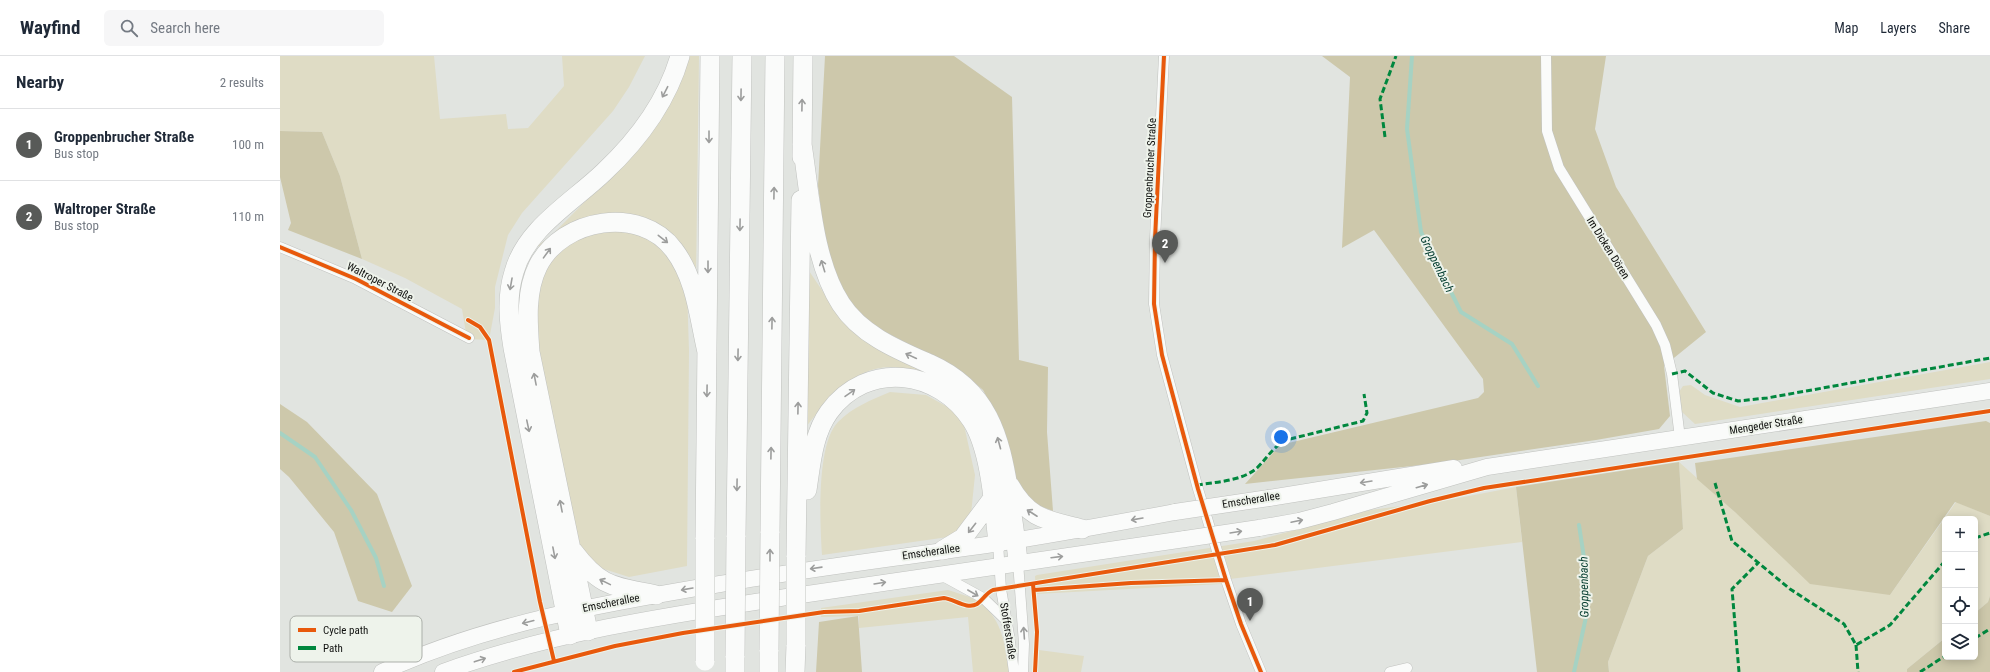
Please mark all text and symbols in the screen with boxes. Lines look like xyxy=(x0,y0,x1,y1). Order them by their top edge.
search box xyxy=(104,10,384,46)
text: Wayfind xyxy=(20,16,80,39)
icon: search xyxy=(118,17,140,39)
text: Search here xyxy=(150,19,220,37)
text: Map xyxy=(1834,20,1858,36)
text: Layers xyxy=(1880,20,1917,36)
text: Share xyxy=(1939,20,1970,36)
text: Nearby xyxy=(16,72,64,92)
text: 2 results xyxy=(220,75,264,90)
one-way arrow xyxy=(661,86,668,98)
one-way arrow xyxy=(737,88,745,101)
one-way arrow xyxy=(798,99,806,112)
street label: Groppenbrucher Straße xyxy=(1141,118,1159,218)
text: Groppenbrucher Straße xyxy=(54,128,194,146)
one-way arrow xyxy=(705,130,713,143)
text: 1 xyxy=(26,137,32,152)
text: 100 m xyxy=(232,137,264,152)
text: Bus stop xyxy=(54,146,99,161)
one-way arrow xyxy=(770,187,778,200)
text: Waltroper Straße xyxy=(54,200,156,218)
text: 2 xyxy=(26,209,32,224)
text: 110 m xyxy=(232,209,264,224)
street label: Im Dicken Dören xyxy=(1584,215,1632,281)
text: Bus stop xyxy=(54,218,99,233)
one-way arrow xyxy=(736,218,744,231)
pin: 2 xyxy=(1152,230,1178,263)
water label: Groppenbach xyxy=(1417,233,1457,295)
one-way arrow xyxy=(658,234,668,243)
one-way arrow xyxy=(543,248,551,259)
street label: Waltroper Straße xyxy=(345,260,415,304)
one-way arrow xyxy=(704,260,712,273)
one-way arrow xyxy=(819,261,827,273)
one-way arrow xyxy=(507,277,515,290)
one-way arrow xyxy=(768,317,776,330)
one-way arrow xyxy=(734,348,742,361)
one-way arrow xyxy=(905,352,917,359)
one-way arrow xyxy=(531,373,539,386)
one-way arrow xyxy=(703,384,711,397)
one-way arrow xyxy=(844,389,855,397)
one-way arrow xyxy=(794,402,802,415)
street label: Mengeder Straße xyxy=(1728,413,1804,437)
one-way arrow xyxy=(525,419,533,432)
your location xyxy=(1271,427,1291,447)
one-way arrow xyxy=(995,437,1002,450)
one-way arrow xyxy=(767,447,775,460)
one-way arrow xyxy=(733,478,741,491)
one-way arrow xyxy=(1359,478,1372,486)
one-way arrow xyxy=(1415,482,1428,489)
street label: Emscherallee xyxy=(1221,489,1281,511)
one-way arrow xyxy=(556,500,564,513)
one-way arrow xyxy=(1027,509,1038,517)
one-way arrow xyxy=(1131,515,1144,523)
map controls xyxy=(1942,516,1978,660)
button: + xyxy=(1942,516,1978,552)
one-way arrow xyxy=(1290,517,1303,525)
one-way arrow xyxy=(967,522,976,533)
one-way arrow xyxy=(1229,527,1242,535)
street label: Emscherallee xyxy=(901,542,961,562)
one-way arrow xyxy=(551,546,559,559)
one-way arrow xyxy=(766,549,774,562)
button: − xyxy=(1942,552,1978,588)
one-way arrow xyxy=(1050,553,1063,561)
water label: Groppenbach xyxy=(1576,556,1592,618)
one-way arrow xyxy=(810,564,823,572)
one-way arrow xyxy=(599,578,611,585)
one-way arrow xyxy=(873,579,886,587)
one-way arrow xyxy=(681,585,694,593)
pin: 1 xyxy=(1237,588,1263,621)
button: locate xyxy=(1942,588,1978,624)
one-way arrow xyxy=(967,589,979,597)
street label: Emscherallee xyxy=(581,591,641,615)
street label: Stofferstraße xyxy=(997,602,1019,660)
legend xyxy=(290,616,422,662)
one-way arrow xyxy=(522,619,535,627)
text: Cycle path xyxy=(323,624,368,637)
button: layers xyxy=(1942,624,1978,660)
one-way arrow xyxy=(1020,627,1027,640)
text: Path xyxy=(323,642,343,655)
one-way arrow xyxy=(473,655,485,663)

